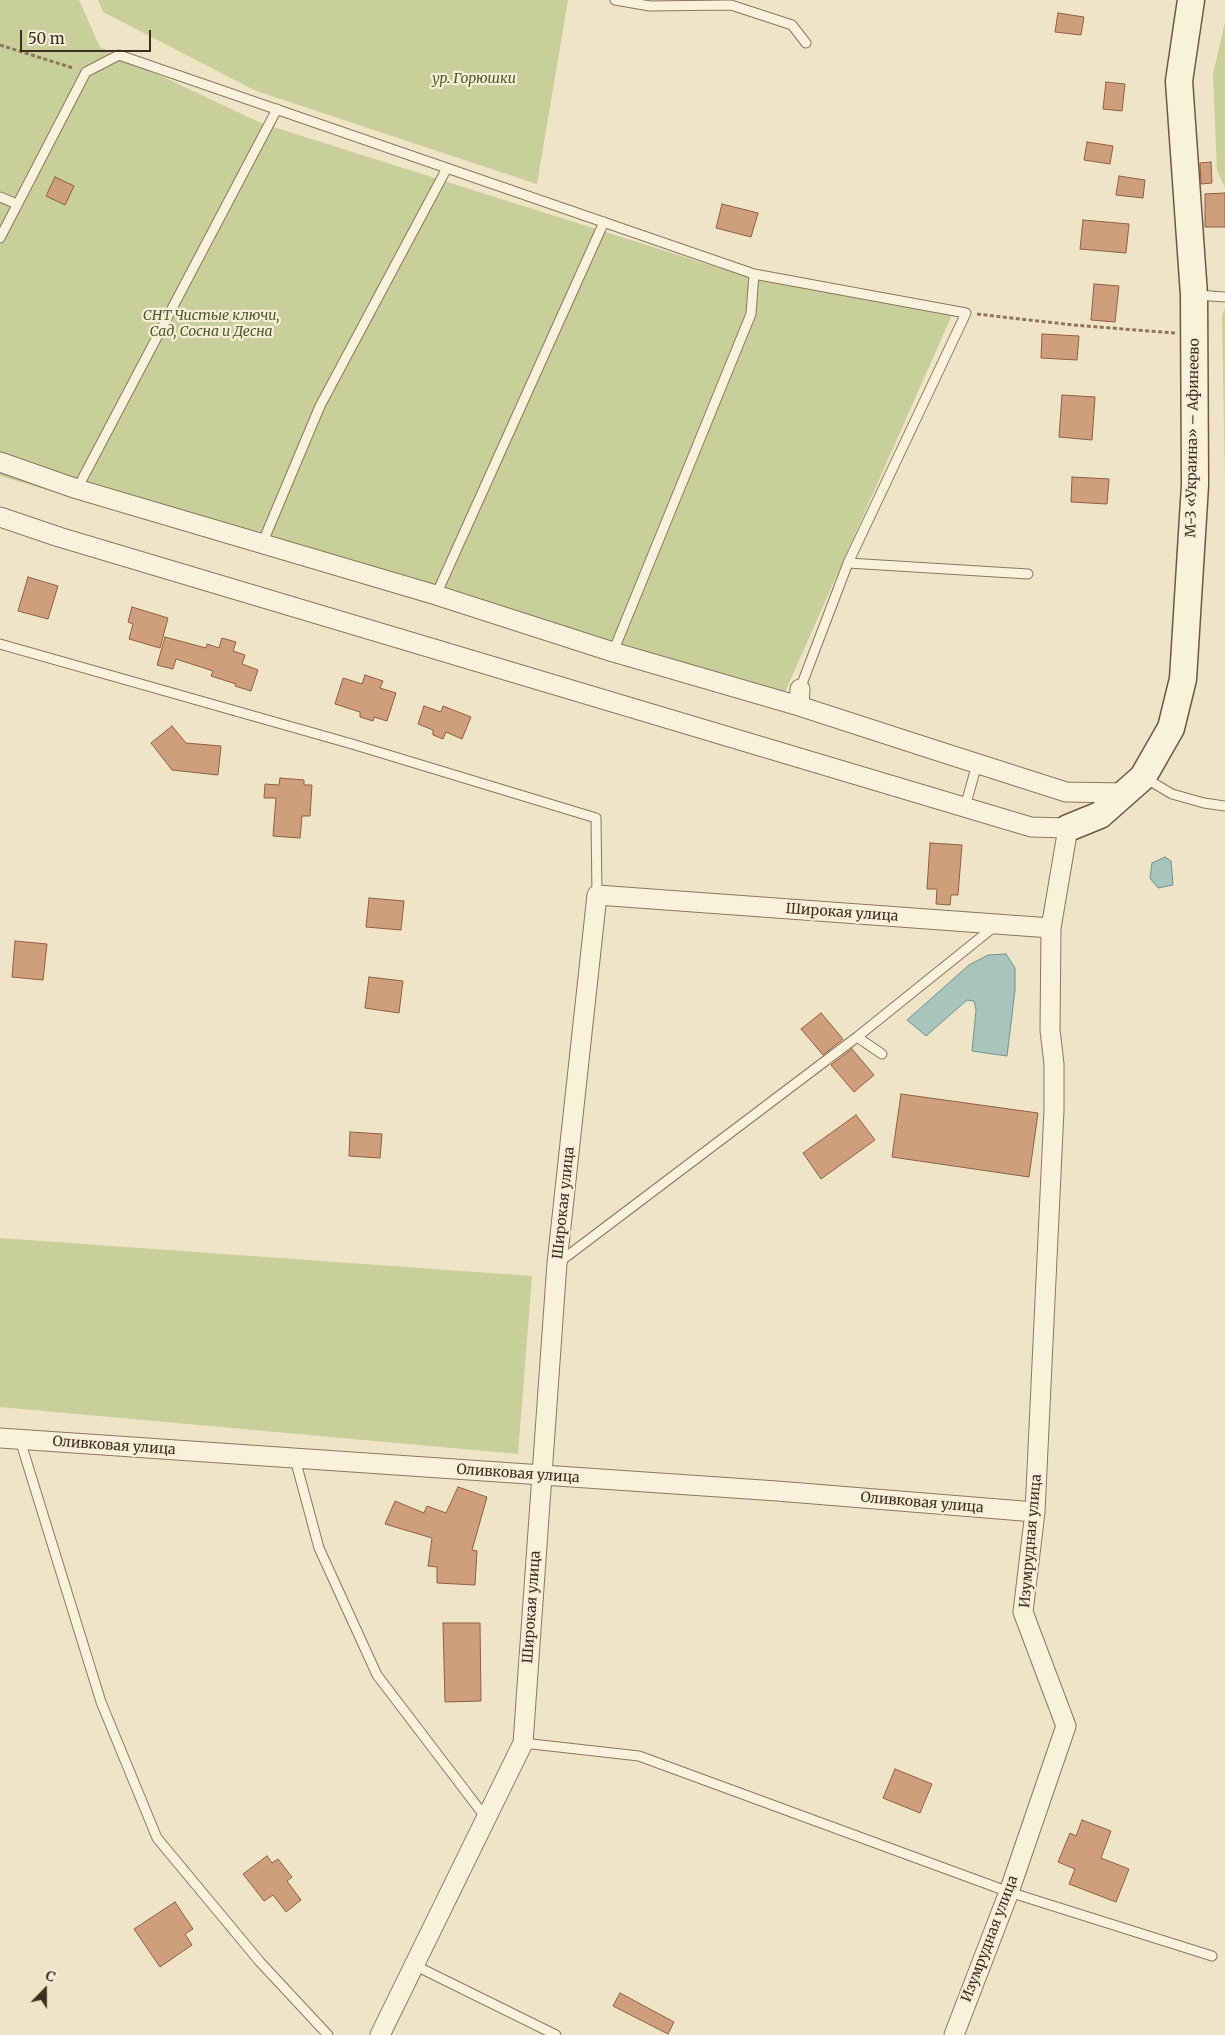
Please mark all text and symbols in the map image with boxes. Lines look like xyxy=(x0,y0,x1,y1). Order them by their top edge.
scale bar xyxy=(22,20,154,52)
text: 50 m xyxy=(28,29,65,48)
park label: ур. Горюшки xyxy=(432,71,516,87)
park label: СНТ Чистые ключи, Сад, Сосна и Десна xyxy=(143,308,279,341)
street label: М-3 «Украина» – Афинеево xyxy=(1183,338,1203,538)
street label: Широкая улица xyxy=(785,901,899,925)
street label: Широкая улица xyxy=(550,1146,578,1260)
street label: Оливковая улица xyxy=(52,1433,176,1459)
street label: Оливковая улица xyxy=(456,1461,580,1487)
street label: Изумрудная улица xyxy=(1017,1473,1045,1609)
street label: Оливковая улица xyxy=(860,1489,984,1517)
street label: Широкая улица xyxy=(520,1550,544,1664)
street label: Изумрудная улица xyxy=(958,1873,1022,2005)
north arrow xyxy=(20,1965,70,2015)
text: С xyxy=(43,1966,58,1986)

